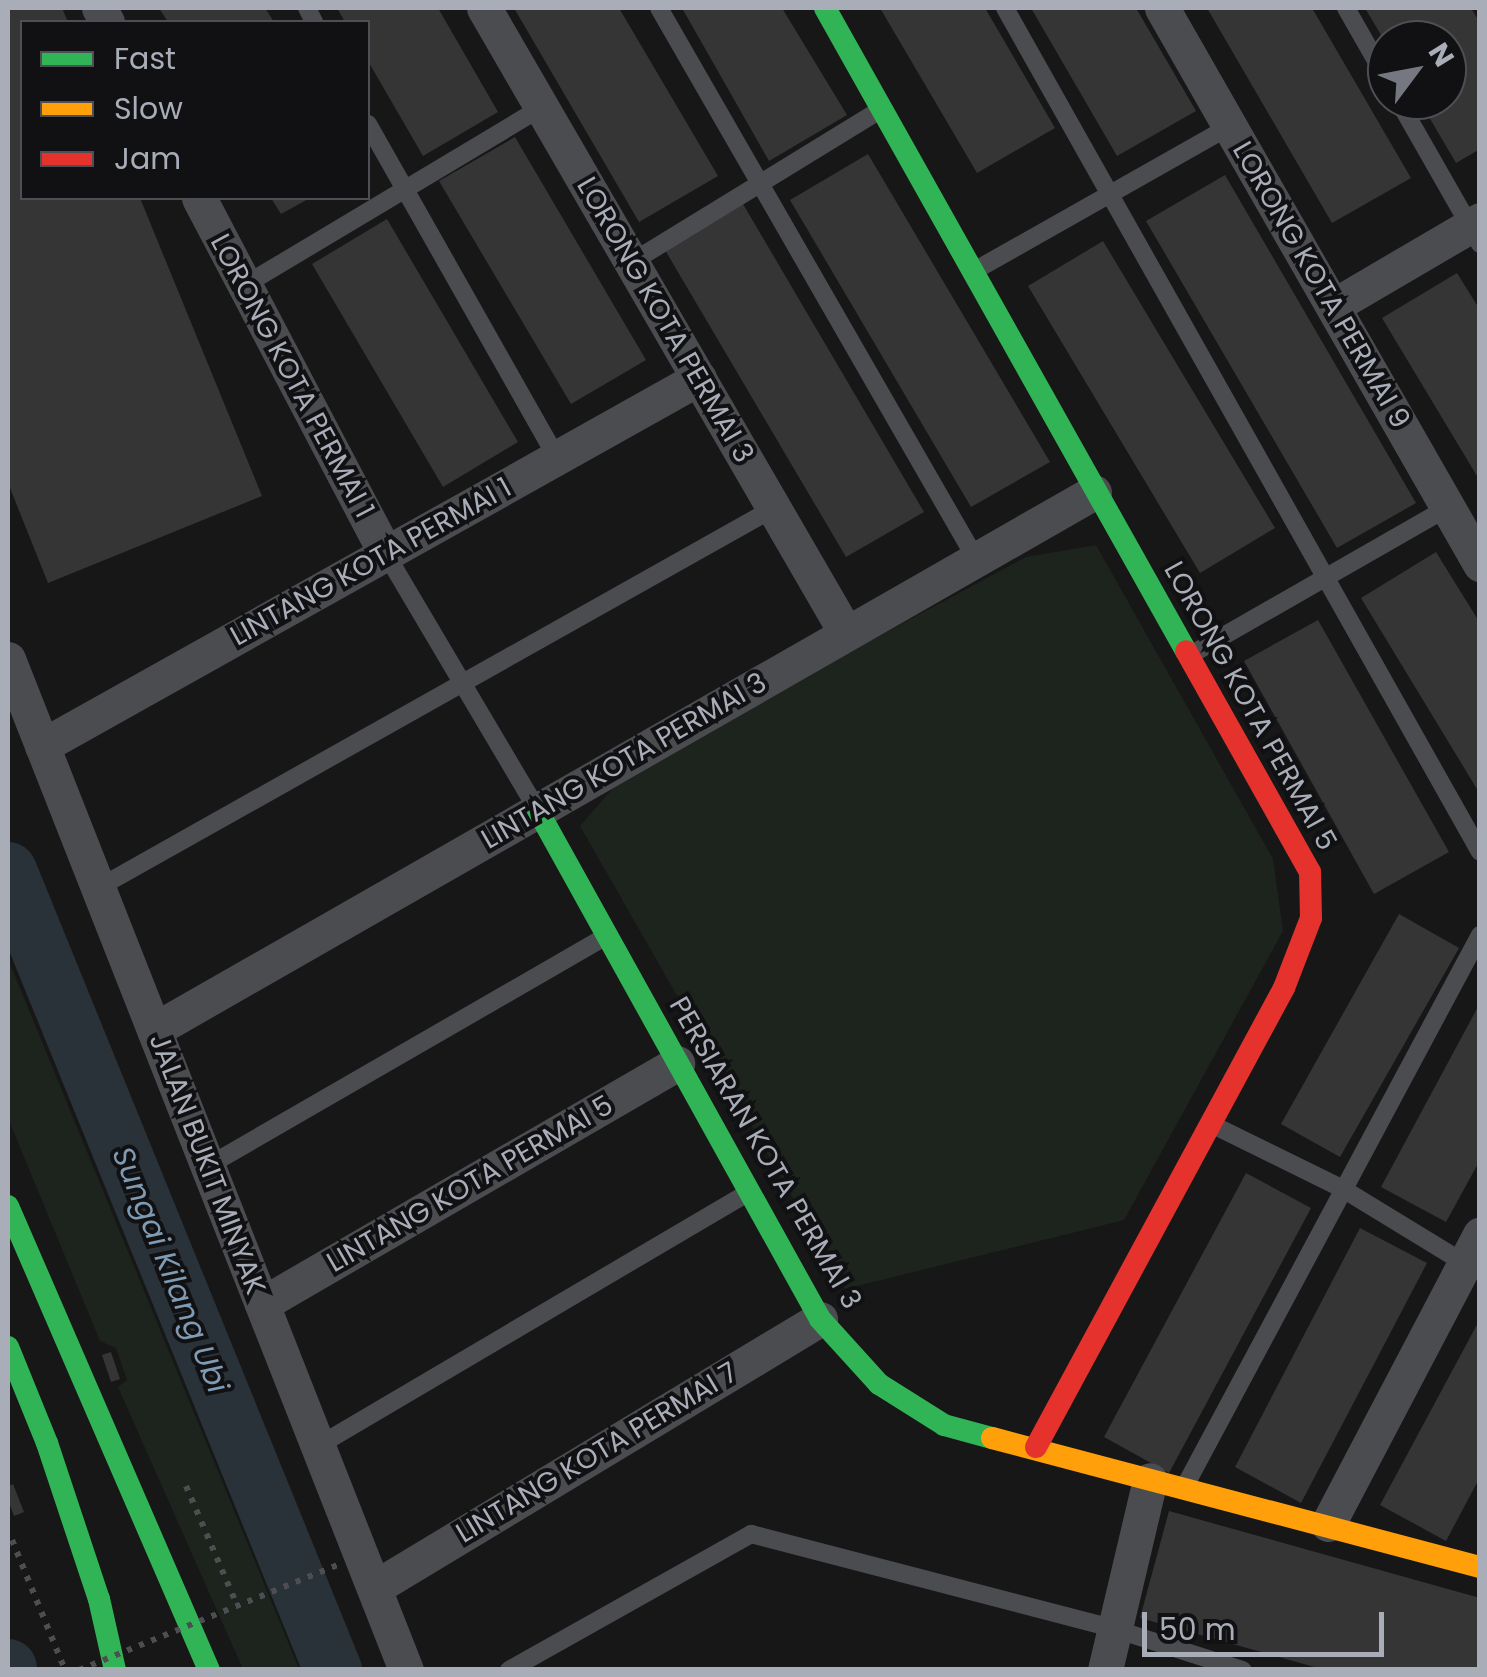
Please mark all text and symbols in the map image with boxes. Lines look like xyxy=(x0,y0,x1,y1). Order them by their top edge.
legend xyxy=(20,20,370,200)
north arrow xyxy=(1367,20,1467,120)
text: N xyxy=(1419,36,1463,74)
text: Fast xyxy=(114,37,176,80)
text: Slow xyxy=(114,87,183,130)
street label: LORONG KOTA PERMAI 9 xyxy=(1225,136,1417,434)
text: Jam xyxy=(114,137,181,180)
street label: LORONG KOTA PERMAI 3 xyxy=(570,171,760,469)
street label: LORONG KOTA PERMAI 1 xyxy=(203,228,381,524)
street label: LINTANG KOTA PERMAI 1 xyxy=(225,471,517,653)
street label: LORONG KOTA PERMAI 5 xyxy=(1157,556,1343,856)
street label: LINTANG KOTA PERMAI 3 xyxy=(476,666,772,856)
street label: PERSIARAN KOTA PERMAI 3 xyxy=(662,991,868,1315)
street label: JALAN BUKIT MINYAK xyxy=(142,1029,272,1299)
street label: LINTANG KOTA PERMAI 5 xyxy=(321,1088,619,1280)
water label: Sungai Kilang Ubi xyxy=(104,1142,236,1398)
street label: LINTANG KOTA PERMAI 7 xyxy=(450,1356,744,1550)
scale bar xyxy=(1147,1592,1390,1654)
text: 50 m xyxy=(1159,1608,1236,1651)

